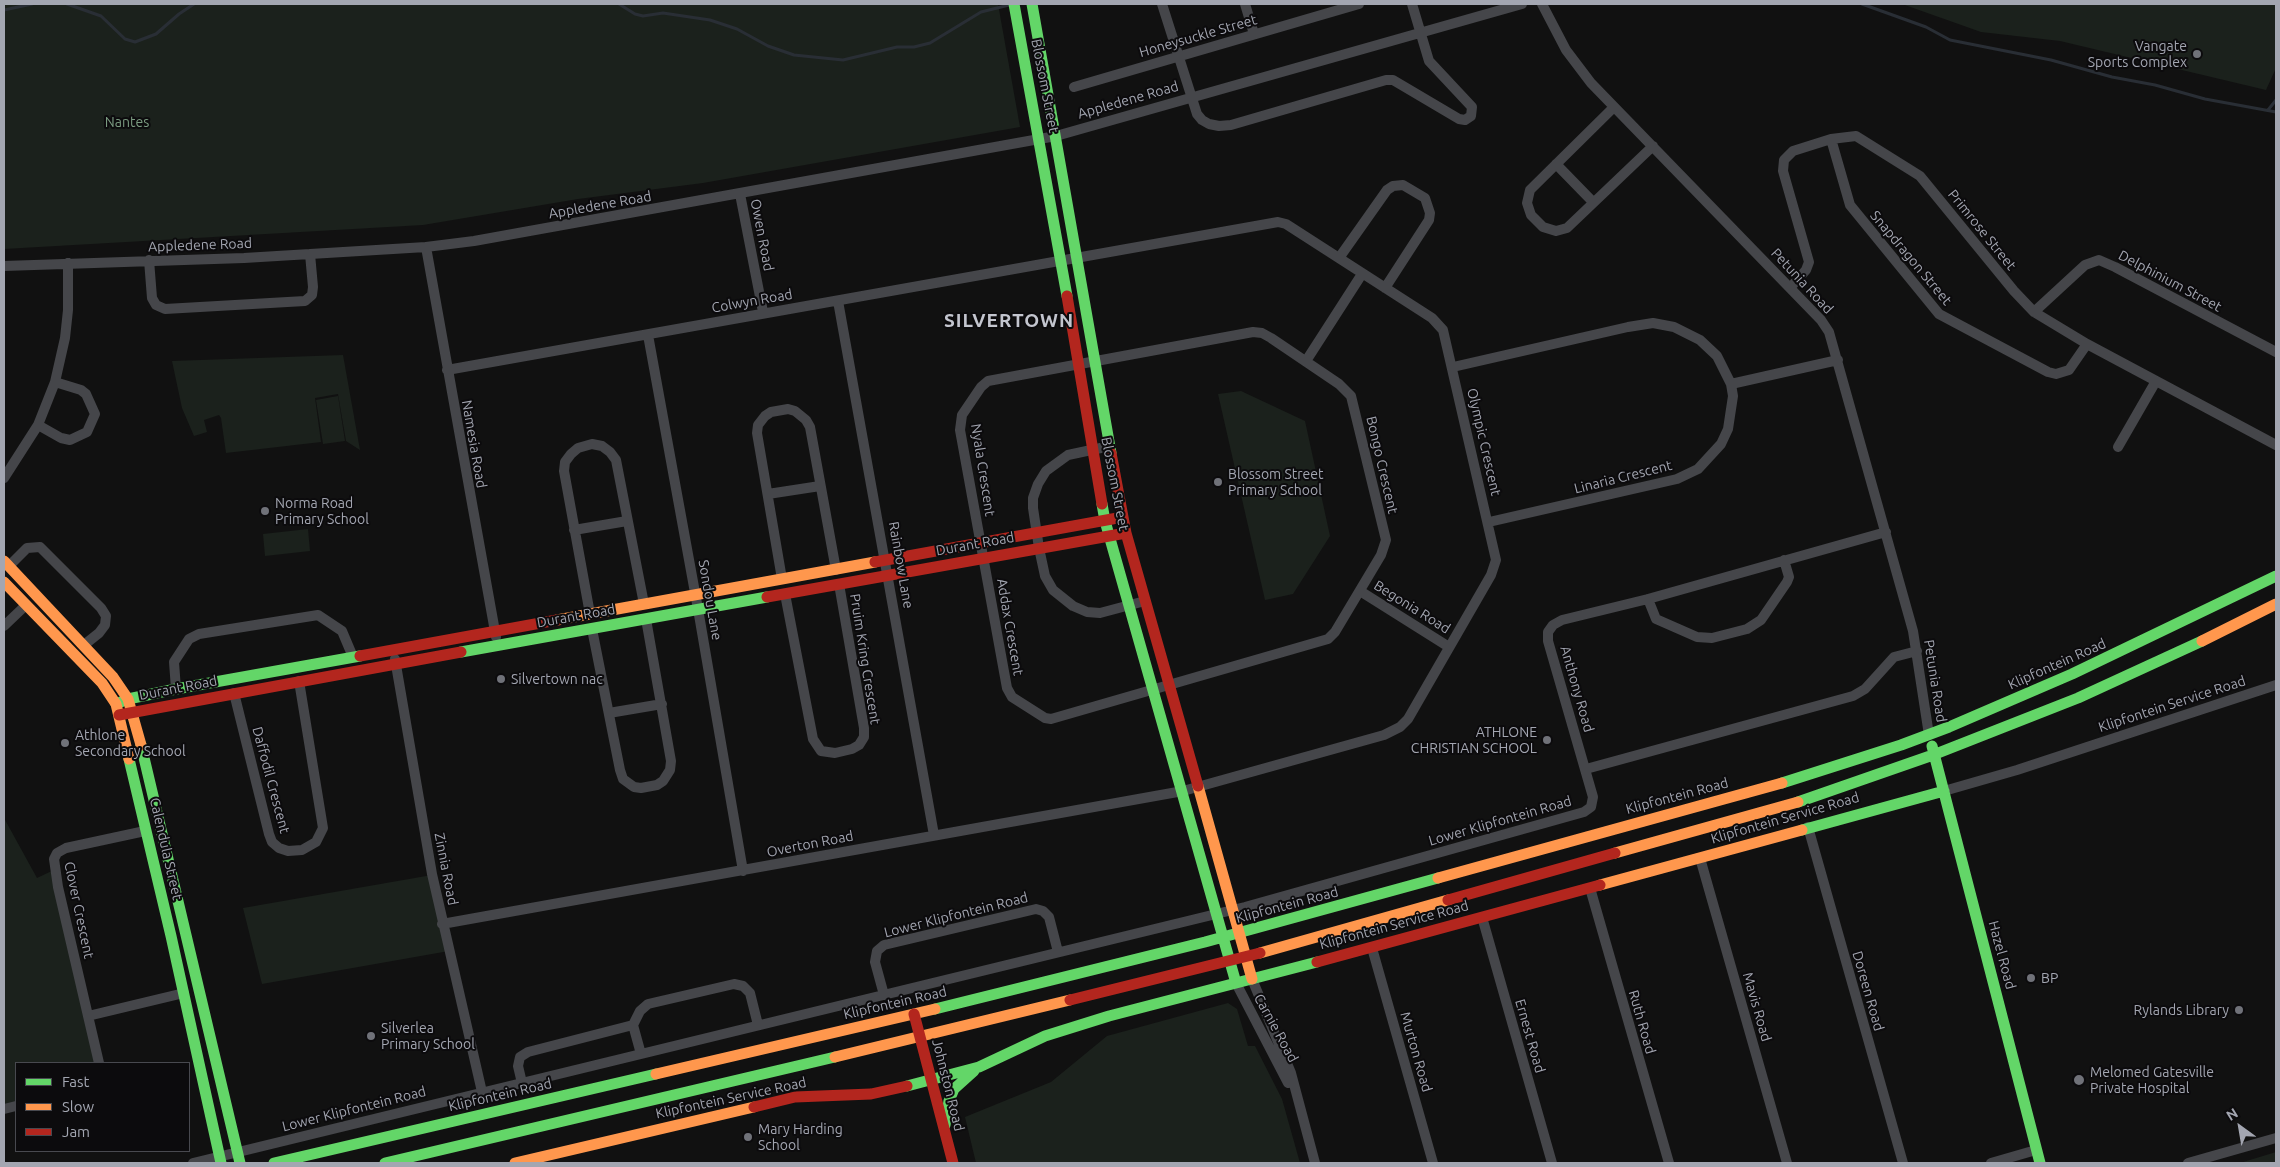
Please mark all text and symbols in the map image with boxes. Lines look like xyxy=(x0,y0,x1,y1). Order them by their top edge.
street label: Honeysuckle Street xyxy=(1137,11,1259,61)
street label: Blossom Street xyxy=(1028,38,1062,134)
place label: Vangate Sports Complex xyxy=(2088,38,2187,70)
marker: Vangate Sports Complex xyxy=(2191,48,2203,60)
street label: Appledene Road xyxy=(1076,78,1180,122)
park label: Nantes xyxy=(105,114,149,130)
street label: Primrose Street xyxy=(1944,186,2020,274)
street label: Appledene Road xyxy=(547,188,653,222)
street label: Owen Road xyxy=(747,198,777,272)
street label: Snapdragon Street xyxy=(1867,207,1955,309)
street label: Appledene Road xyxy=(148,235,252,255)
street label: Petunia Road xyxy=(1767,245,1837,317)
street label: Delphinium Street xyxy=(2115,247,2225,315)
street label: Colwyn Road xyxy=(710,286,794,316)
district label: SILVERTOWN xyxy=(943,310,1075,332)
street label: Olympic Crescent xyxy=(1463,387,1505,497)
street label: Namesia Road xyxy=(458,399,490,489)
street label: Bongo Crescent xyxy=(1363,414,1401,516)
street label: Nyala Crescent xyxy=(967,423,999,517)
street label: Blossom Street xyxy=(1098,436,1132,532)
street label: Linaria Crescent xyxy=(1572,457,1674,497)
place label: Blossom Street Primary School xyxy=(1228,466,1323,498)
marker: Blossom Street Primary School xyxy=(1212,476,1224,488)
place label: Norma Road Primary School xyxy=(275,495,369,528)
marker: Norma Road Primary School xyxy=(259,505,271,517)
street label: Rainbow Lane xyxy=(885,520,917,610)
street label: Durant Road xyxy=(934,529,1016,559)
street label: Sondou Lane xyxy=(695,559,725,641)
street label: Addax Crescent xyxy=(993,577,1027,677)
street label: Begonia Road xyxy=(1371,577,1453,637)
street label: Pruim Kring Crescent xyxy=(846,592,884,726)
street label: Durant Road xyxy=(535,601,617,631)
street label: Klipfontein Road xyxy=(2005,635,2109,693)
street label: Petunia Road xyxy=(1920,639,1950,723)
street label: Anthony Road xyxy=(1557,644,1597,734)
place label: Silvertown nac xyxy=(511,671,603,687)
street label: Durant Road xyxy=(137,672,219,704)
street label: Klipfontein Service Road xyxy=(2096,672,2248,736)
marker: Silvertown nac xyxy=(495,673,507,685)
place label: ATHLONE CHRISTIAN SCHOOL xyxy=(1411,724,1537,756)
street label: Daffodil Crescent xyxy=(249,725,293,835)
place label: Athlone Secondary School xyxy=(75,727,186,760)
marker: ATHLONE CHRISTIAN SCHOOL xyxy=(1541,734,1553,746)
marker: Athlone Secondary School xyxy=(59,737,71,749)
street label: Klipfontein Road xyxy=(1624,774,1730,818)
street label: Klipfontein Service Road xyxy=(1709,789,1861,847)
street label: Lower Klipfontein Road xyxy=(1427,793,1573,849)
street label: Calendula Street xyxy=(146,796,186,902)
street label: Overton Road xyxy=(765,827,855,861)
street label: Zinnia Road xyxy=(431,831,461,907)
street label: Clover Crescent xyxy=(61,860,97,960)
street label: Klipfontein Road xyxy=(1234,883,1340,927)
street label: Lower Klipfontein Road xyxy=(882,889,1030,941)
street label: Klipfontein Service Road xyxy=(1318,897,1470,953)
street label: Hazel Road xyxy=(1985,919,2019,991)
street label: Doreen Road xyxy=(1849,949,1887,1033)
street label: Mavis Road xyxy=(1739,970,1775,1044)
place label: BP xyxy=(2041,970,2058,986)
marker: BP xyxy=(2025,972,2037,984)
street label: Klipfontein Road xyxy=(842,983,948,1023)
street label: Ruth Road xyxy=(1625,988,1659,1056)
street label: Carnie Road xyxy=(1250,991,1302,1065)
street label: Ernest Road xyxy=(1511,997,1549,1075)
place label: Rylands Library xyxy=(2134,1002,2229,1018)
marker: Rylands Library xyxy=(2233,1004,2245,1016)
street label: Murton Road xyxy=(1397,1010,1435,1094)
place label: Silverlea Primary School xyxy=(381,1020,475,1052)
marker: Silverlea Primary School xyxy=(365,1030,377,1042)
street label: Johnston Road xyxy=(928,1037,968,1133)
legend xyxy=(15,1062,190,1152)
place label: Melomed Gatesville Private Hospital xyxy=(2090,1064,2214,1096)
text: Fast xyxy=(62,1073,89,1090)
marker: Melomed Gatesville Private Hospital xyxy=(2072,1073,2086,1087)
street label: Klipfontein Service Road xyxy=(654,1074,808,1122)
street label: Klipfontein Road xyxy=(447,1075,553,1115)
street label: Lower Klipfontein Road xyxy=(280,1083,428,1135)
text: Slow xyxy=(62,1098,94,1115)
north arrow xyxy=(2215,1102,2265,1152)
text: N xyxy=(2223,1105,2241,1124)
place label: Mary Harding School xyxy=(758,1121,843,1154)
text: Jam xyxy=(62,1123,90,1140)
marker: Mary Harding School xyxy=(742,1131,754,1143)

